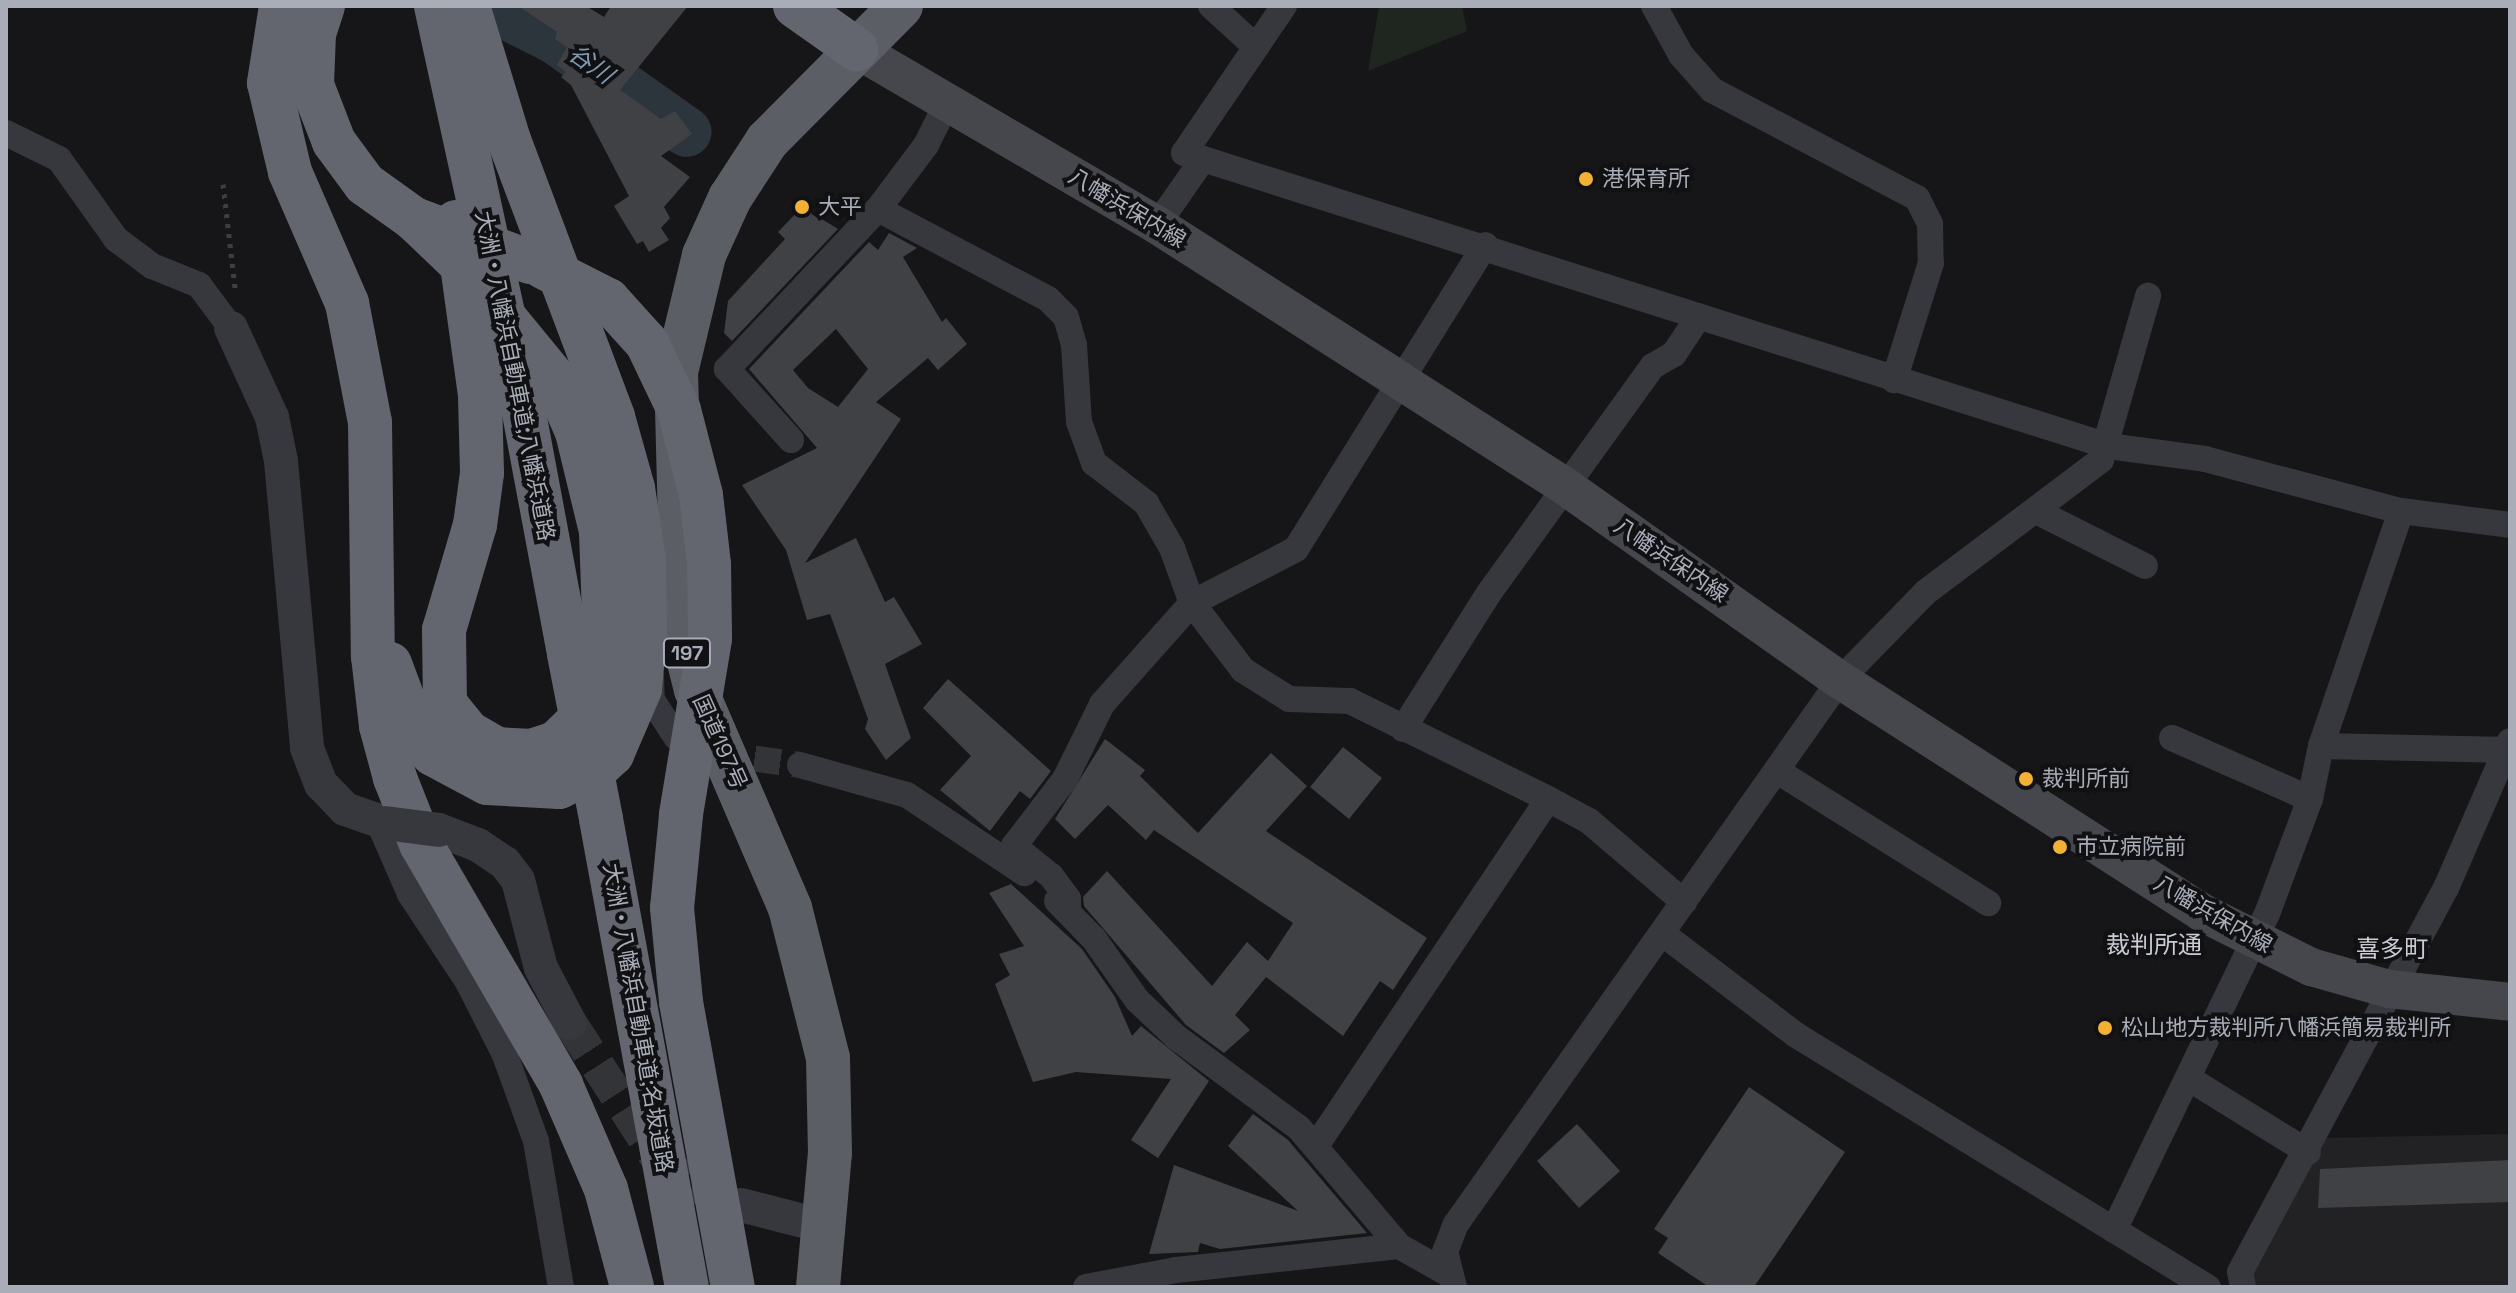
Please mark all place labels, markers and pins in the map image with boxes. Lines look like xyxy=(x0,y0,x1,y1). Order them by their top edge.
place label: 港保育所 xyxy=(1602,166,1690,192)
marker: 港保育所 xyxy=(1577,170,1595,188)
place label: 大平 xyxy=(818,194,862,220)
marker: 大平 xyxy=(793,198,811,216)
place label: 裁判所前 xyxy=(2042,766,2130,792)
marker: 裁判所前 xyxy=(2017,770,2035,788)
place label: 市立病院前 xyxy=(2076,834,2186,860)
marker: 市立病院前 xyxy=(2051,838,2069,856)
place label: 松山地方裁判所八幡浜簡易裁判所 xyxy=(2121,1015,2451,1041)
marker: 松山地方裁判所八幡浜簡易裁判所 xyxy=(2096,1019,2114,1037)

